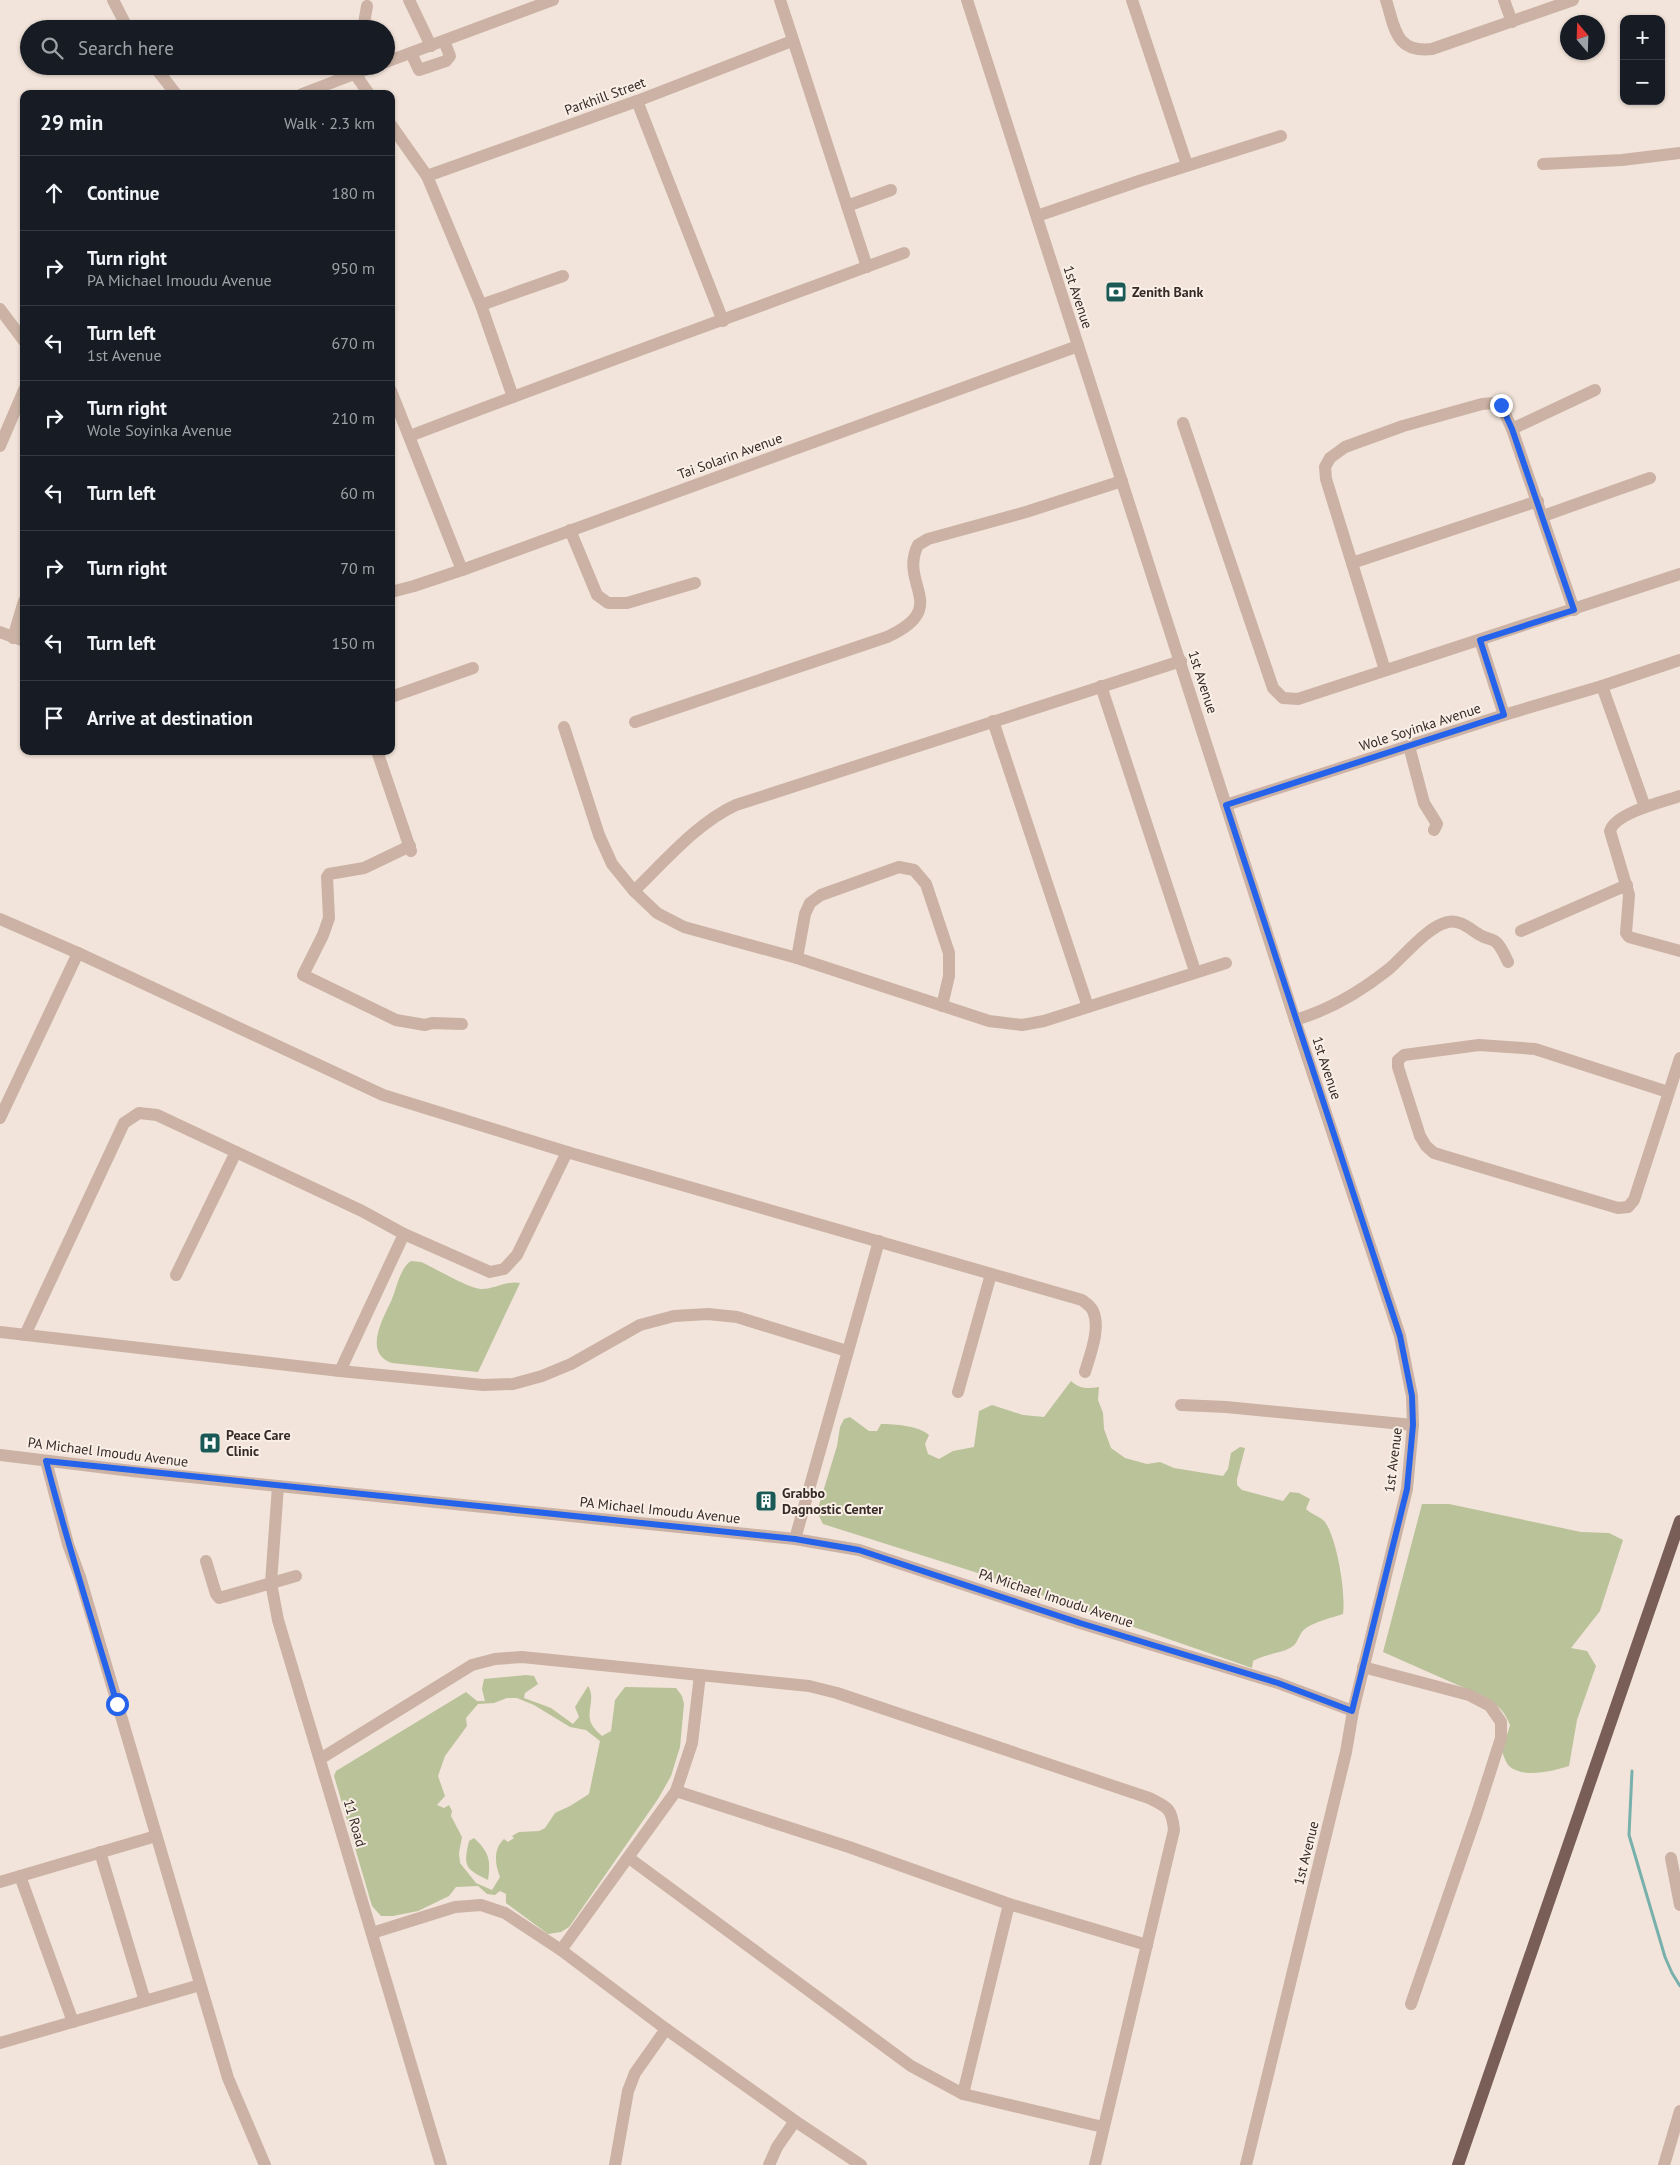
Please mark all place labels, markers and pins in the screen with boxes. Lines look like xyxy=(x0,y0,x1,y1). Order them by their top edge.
bank icon: Zenith Bank xyxy=(1104,280,1128,304)
place label: Zenith Bank xyxy=(1132,283,1203,301)
place label: Peace Care Clinic xyxy=(226,1426,291,1460)
hospital icon: Peace Care Clinic xyxy=(198,1431,222,1455)
place label: Grabbo Dagnostic Center xyxy=(782,1484,883,1518)
building icon: Grabbo Dagnostic Center xyxy=(754,1489,778,1513)

